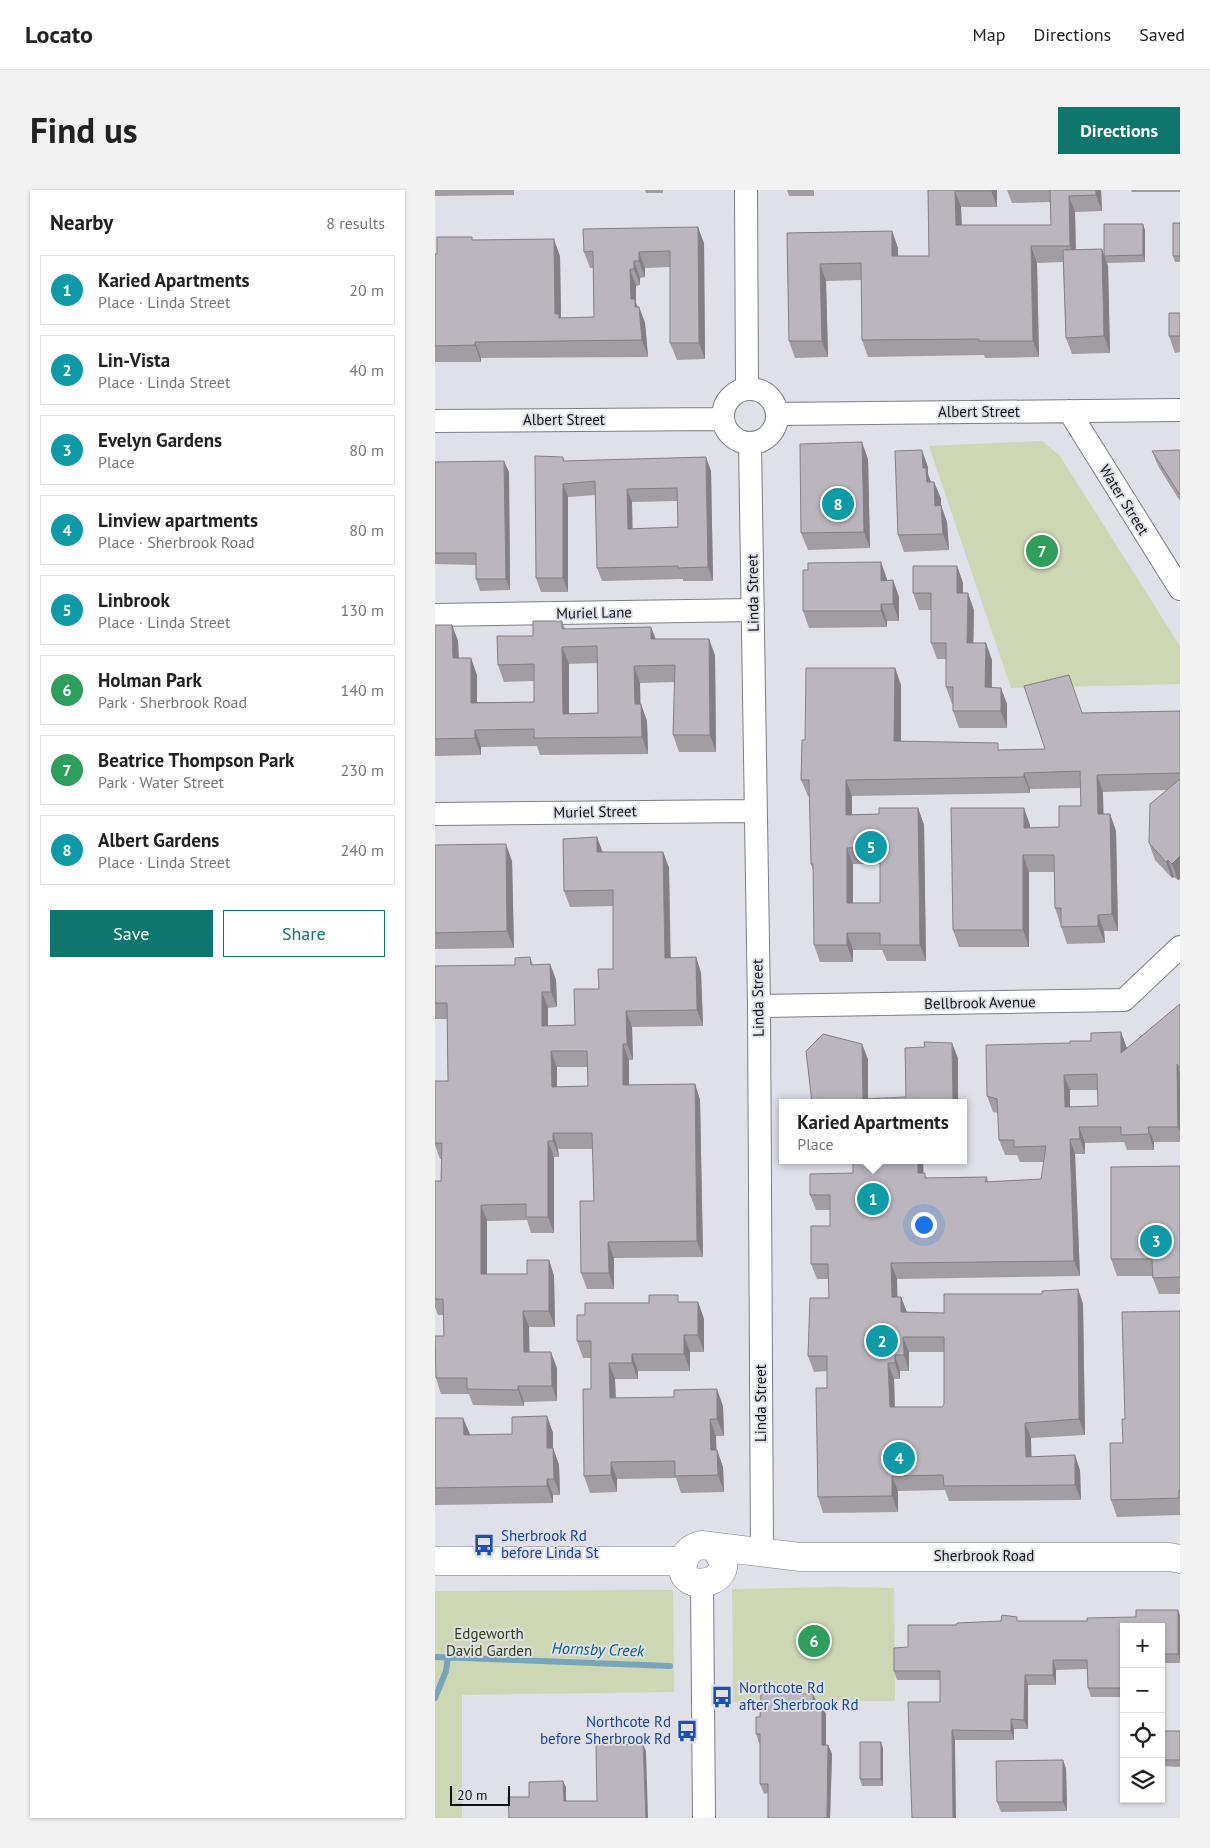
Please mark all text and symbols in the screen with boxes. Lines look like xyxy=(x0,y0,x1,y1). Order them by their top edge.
text: Locato xyxy=(25,19,93,50)
text: Map xyxy=(973,23,1005,46)
text: Directions xyxy=(1033,23,1111,46)
text: Saved xyxy=(1139,23,1185,46)
text: Find us xyxy=(30,107,138,153)
button: Directions xyxy=(1058,107,1180,154)
text: Nearby xyxy=(50,209,113,236)
text: 8 results xyxy=(326,213,385,233)
text: Karied Apartments xyxy=(98,268,250,292)
text: 1 xyxy=(62,280,72,300)
text: 20 m xyxy=(349,280,384,300)
text: Place · Linda Street xyxy=(98,292,230,312)
text: Lin-Vista xyxy=(98,348,170,372)
text: 2 xyxy=(62,360,72,380)
text: 40 m xyxy=(349,360,384,380)
text: Place · Linda Street xyxy=(98,372,230,392)
street label: Albert Street xyxy=(938,402,1020,421)
street label: Albert Street xyxy=(523,410,605,429)
text: Evelyn Gardens xyxy=(98,428,222,452)
text: 3 xyxy=(62,440,72,460)
text: 80 m xyxy=(349,440,384,460)
text: Place xyxy=(98,452,135,472)
street label: Water Street xyxy=(1095,461,1153,538)
pin: 8 xyxy=(822,485,854,523)
text: Linview apartments xyxy=(98,508,258,532)
text: 4 xyxy=(62,520,72,540)
text: 80 m xyxy=(349,520,384,540)
text: Place · Sherbrook Road xyxy=(98,532,255,552)
pin: 7 xyxy=(1026,532,1058,570)
street label: Linda Street xyxy=(742,554,763,632)
text: Linbrook xyxy=(98,588,170,612)
text: 5 xyxy=(62,600,72,620)
text: 130 m xyxy=(341,600,384,620)
street label: Muriel Lane xyxy=(556,602,632,623)
text: Place · Linda Street xyxy=(98,612,230,632)
text: Holman Park xyxy=(98,668,202,692)
text: 6 xyxy=(62,680,72,700)
text: 140 m xyxy=(341,680,384,700)
text: Park · Sherbrook Road xyxy=(98,692,247,712)
text: Beatrice Thompson Park xyxy=(98,748,294,772)
text: 7 xyxy=(62,760,72,780)
text: 230 m xyxy=(341,760,384,780)
text: Park · Water Street xyxy=(98,772,224,792)
street label: Muriel Street xyxy=(553,801,637,822)
text: Albert Gardens xyxy=(98,828,219,852)
pin: 5 xyxy=(855,828,887,866)
text: 8 xyxy=(62,840,72,860)
text: 240 m xyxy=(341,840,384,860)
text: Place · Linda Street xyxy=(98,852,230,872)
button: Save xyxy=(50,910,213,957)
button: Share xyxy=(223,910,385,957)
street label: Linda Street xyxy=(747,959,768,1037)
street label: Bellbrook Avenue xyxy=(924,992,1036,1013)
popup xyxy=(779,1099,967,1164)
text: Karied Apartments xyxy=(797,1110,949,1134)
text: Place xyxy=(797,1134,834,1154)
pin: 1 xyxy=(857,1180,889,1218)
your location xyxy=(911,1212,937,1238)
pin: 3 xyxy=(1140,1222,1172,1260)
pin: 2 xyxy=(866,1322,898,1360)
street label: Linda Street xyxy=(751,1364,770,1442)
pin: 4 xyxy=(883,1439,915,1477)
place label: Sherbrook Rd before Linda St xyxy=(501,1526,599,1562)
bus stop icon: Sherbrook Rd before Linda St xyxy=(471,1532,497,1558)
street label: Sherbrook Road xyxy=(934,1546,1034,1565)
pin: 6 xyxy=(798,1622,830,1660)
map controls xyxy=(1120,1623,1165,1803)
button: + xyxy=(1120,1623,1165,1668)
park label: Edgeworth David Garden xyxy=(446,1624,532,1660)
water label: Hornsby Creek xyxy=(551,1637,645,1661)
button: − xyxy=(1120,1668,1165,1713)
place label: Northcote Rd after Sherbrook Rd xyxy=(739,1678,859,1714)
bus stop icon: Northcote Rd after Sherbrook Rd xyxy=(709,1684,735,1710)
place label: Northcote Rd before Sherbrook Rd xyxy=(540,1712,671,1748)
button: locate xyxy=(1120,1713,1165,1758)
bus stop icon: Northcote Rd before Sherbrook Rd xyxy=(674,1718,700,1744)
button: layers xyxy=(1120,1758,1165,1803)
scale bar xyxy=(450,1783,510,1806)
text: 20 m xyxy=(457,1786,487,1804)

